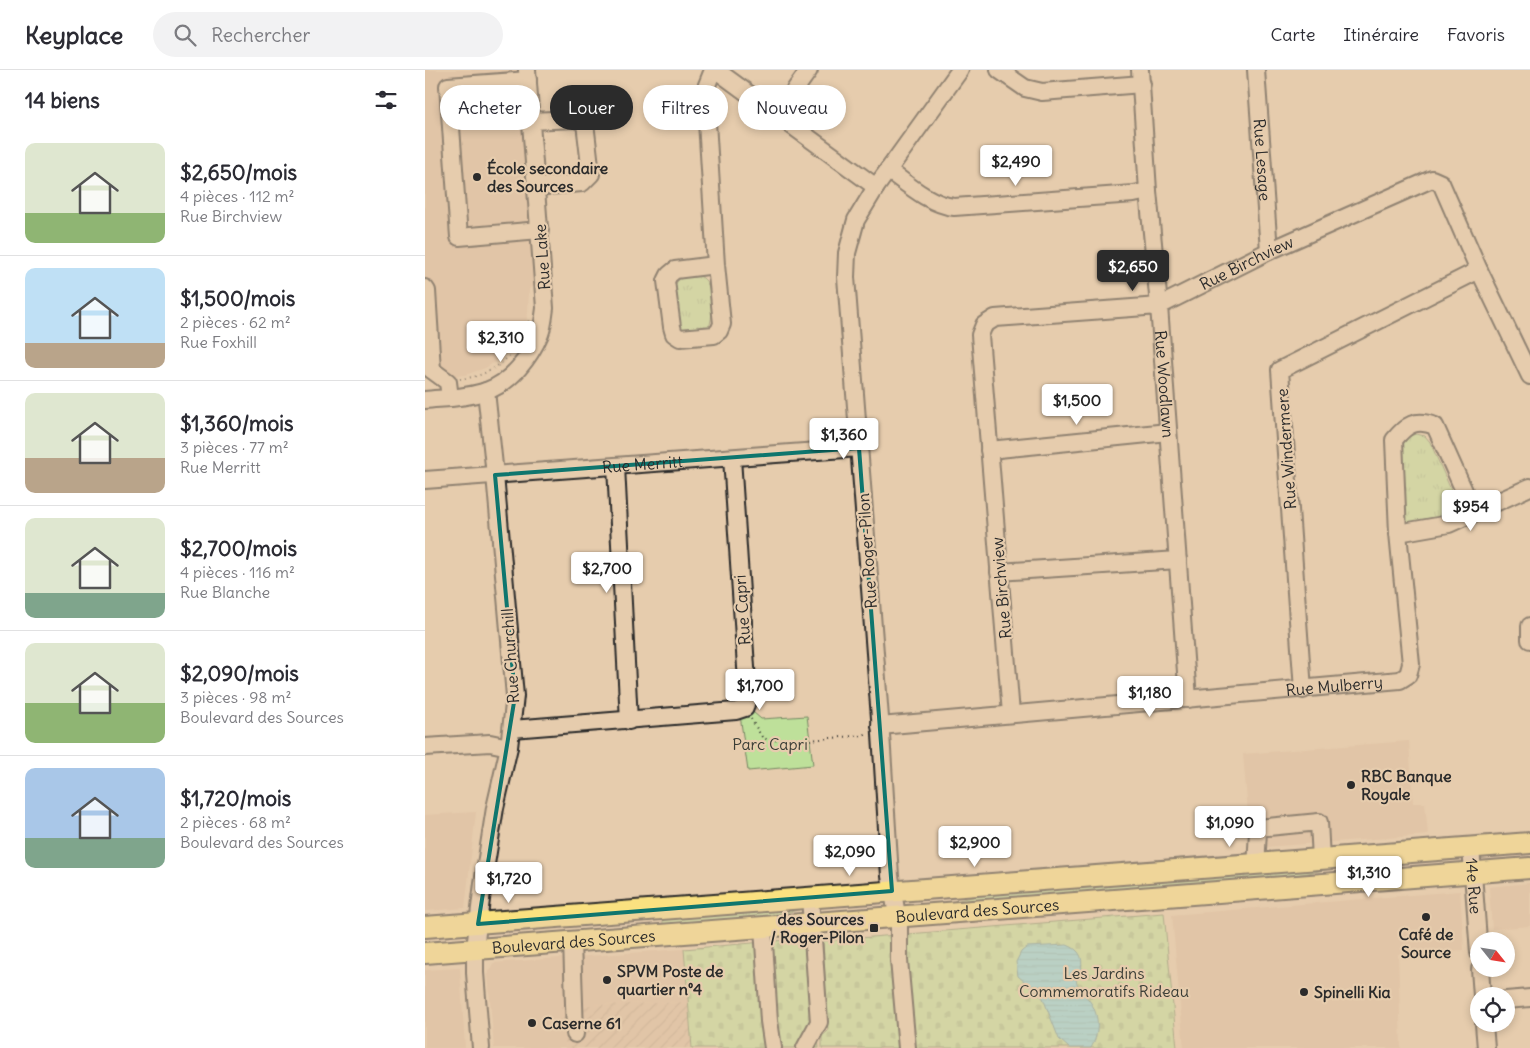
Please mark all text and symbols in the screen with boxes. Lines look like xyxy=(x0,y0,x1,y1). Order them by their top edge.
search box xyxy=(153,12,503,57)
text: Keyplace xyxy=(25,20,123,50)
icon: search xyxy=(171,21,199,49)
text: Rechercher xyxy=(211,23,310,47)
text: Carte xyxy=(1270,23,1315,46)
text: Itinéraire xyxy=(1343,23,1419,46)
text: Favoris xyxy=(1447,23,1505,46)
chip: Acheter xyxy=(440,85,540,130)
chip: Louer xyxy=(550,85,633,130)
chip: Filtres xyxy=(643,85,728,130)
chip: Nouveau xyxy=(738,85,846,130)
icon: filters xyxy=(372,86,400,114)
text: 14 biens xyxy=(25,87,100,114)
street label: Rue Lesage xyxy=(1250,118,1275,202)
pin: $2,490 xyxy=(975,144,1057,187)
text: $2,490 xyxy=(991,151,1041,171)
place label: École secondaire des Sources xyxy=(487,158,608,196)
text: $2,650/mois xyxy=(180,159,297,186)
icon: home xyxy=(65,163,125,223)
marker: École secondaire des Sources xyxy=(471,171,483,183)
text: 4 pièces · 112 m² xyxy=(180,186,295,206)
text: Rue Birchview xyxy=(180,206,282,226)
street label: Rue Lake xyxy=(530,223,554,291)
street label: Rue Birchview xyxy=(1196,231,1297,294)
pin: $2,650 xyxy=(1092,250,1174,292)
text: $2,650 xyxy=(1108,256,1158,276)
text: $1,500/mois xyxy=(180,285,295,312)
icon: home xyxy=(65,288,125,348)
text: 2 pièces · 62 m² xyxy=(180,312,291,332)
pin: $2,310 xyxy=(460,320,542,363)
text: $2,310 xyxy=(478,327,524,347)
street label: Rue Woodlawn xyxy=(1151,330,1179,438)
text: Rue Foxhill xyxy=(180,332,257,352)
pin: $1,500 xyxy=(1036,384,1118,426)
street label: Rue Windermere xyxy=(1272,388,1300,510)
text: $1,500 xyxy=(1053,390,1101,410)
text: $1,360/mois xyxy=(180,410,293,437)
icon: home xyxy=(65,413,125,473)
pin: $1,360 xyxy=(803,418,885,460)
text: $1,360 xyxy=(820,424,868,444)
text: 3 pièces · 77 m² xyxy=(180,437,289,457)
street label: Rue Merritt xyxy=(601,451,684,477)
text: Rue Merritt xyxy=(180,457,261,477)
pin: $954 xyxy=(1441,490,1501,532)
street label: Rue Roger-Pilon xyxy=(853,493,881,609)
text: $954 xyxy=(1453,496,1489,516)
text: $2,700/mois xyxy=(180,535,297,562)
street label: Rue Birchview xyxy=(987,536,1015,640)
icon: home xyxy=(65,538,125,598)
pin: $2,700 xyxy=(566,552,648,594)
text: $2,700 xyxy=(582,558,632,578)
text: 4 pièces · 116 m² xyxy=(180,562,295,582)
street label: Rue Capri xyxy=(730,574,754,646)
text: Rue Blanche xyxy=(180,582,270,602)
street label: Rue Churchill xyxy=(497,608,523,704)
text: $2,090/mois xyxy=(180,660,299,687)
icon: home xyxy=(65,663,125,723)
pin: $1,700 xyxy=(719,668,801,711)
street label: Rue Mulberry xyxy=(1285,672,1384,700)
text: $1,700 xyxy=(736,675,784,695)
pin: $1,180 xyxy=(1109,676,1191,718)
text: $1,180 xyxy=(1128,682,1172,702)
text: 3 pièces · 98 m² xyxy=(180,687,291,707)
text: Boulevard des Sources xyxy=(180,707,344,727)
park label: Parc Capri xyxy=(732,734,808,754)
place label: RBC Banque Royale xyxy=(1361,766,1452,805)
marker: RBC Banque Royale xyxy=(1345,779,1357,791)
text: $1,720/mois xyxy=(180,785,291,812)
icon: home xyxy=(65,788,125,848)
pin: $1,090 xyxy=(1189,806,1271,848)
text: 2 pièces · 68 m² xyxy=(180,812,291,832)
text: $1,090 xyxy=(1206,812,1254,832)
pin: $2,900 xyxy=(934,826,1016,868)
text: Boulevard des Sources xyxy=(180,832,344,852)
text: $2,900 xyxy=(949,832,1001,852)
pin: $2,090 xyxy=(809,834,891,877)
text: $2,090 xyxy=(824,841,876,861)
pin: $1,310 xyxy=(1328,856,1410,898)
street label: 14e Rue xyxy=(1462,857,1486,915)
pin: $1,720 xyxy=(468,862,550,904)
text: $1,310 xyxy=(1347,862,1391,882)
text: $1,720 xyxy=(486,868,532,888)
street label: Boulevard des Sources xyxy=(895,894,1060,927)
place label: des Sources / Roger-Pilon xyxy=(770,909,864,948)
marker: Café de Source xyxy=(1420,911,1432,923)
marker: des Sources / Roger-Pilon xyxy=(868,922,880,934)
place label: Café de Source xyxy=(1399,924,1454,962)
street label: Boulevard des Sources xyxy=(491,925,656,958)
north arrow xyxy=(1470,932,1515,978)
map controls xyxy=(1470,932,1515,1032)
place label: SPVM Poste de quartier n°4 xyxy=(617,961,724,1000)
park label: Les Jardins Commemoratifs Rideau xyxy=(1019,963,1189,1001)
marker: SPVM Poste de quartier n°4 xyxy=(601,974,613,986)
place label: Spinelli Kia xyxy=(1314,982,1391,1003)
marker: Spinelli Kia xyxy=(1298,986,1310,998)
button: locate xyxy=(1470,987,1515,1032)
place label: Caserne 61 xyxy=(542,1013,621,1033)
marker: Caserne 61 xyxy=(526,1017,538,1029)

